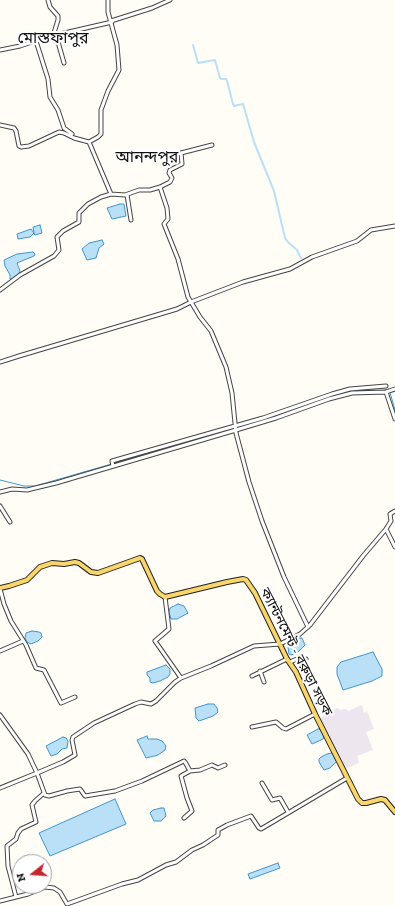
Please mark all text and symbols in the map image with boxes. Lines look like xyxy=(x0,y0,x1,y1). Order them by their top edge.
district label: মোস্তফাপুর xyxy=(18,28,88,48)
district label: আনন্দপুর xyxy=(116,147,178,167)
street label: ক্যান্টনমেন্ট - বরুড়া সড়ক xyxy=(256,585,336,719)
north arrow xyxy=(12,854,52,894)
text: N xyxy=(14,871,28,883)

